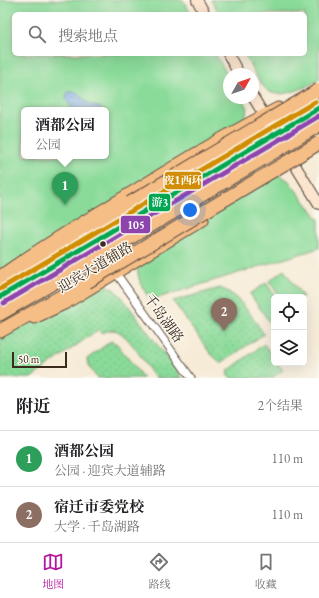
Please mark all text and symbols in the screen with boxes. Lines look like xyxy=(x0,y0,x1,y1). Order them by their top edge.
search box xyxy=(12,12,307,56)
icon: search xyxy=(26,23,48,45)
text: 搜索地点 xyxy=(58,26,118,45)
north arrow xyxy=(223,68,259,104)
popup xyxy=(21,107,109,159)
text: 酒都公园 xyxy=(35,115,95,134)
text: 公园 xyxy=(35,136,61,153)
line badge: 夜1西环 xyxy=(164,171,202,190)
pin: 1 xyxy=(52,172,78,205)
text: 夜1西环 xyxy=(164,173,202,187)
line badge: 游3 xyxy=(148,193,171,212)
text: 游3 xyxy=(152,195,169,209)
your location xyxy=(180,200,200,220)
line badge: 105 xyxy=(120,215,151,234)
text: 105 xyxy=(127,218,145,232)
street label: 迎宾大道辅路 xyxy=(54,238,136,296)
unlabelled marker xyxy=(98,239,108,249)
street label: 千岛湖路 xyxy=(140,290,188,346)
map controls xyxy=(271,294,307,366)
button: locate xyxy=(271,294,307,330)
pin: 2 xyxy=(211,298,237,331)
button: layers xyxy=(271,330,307,366)
scale bar xyxy=(12,350,67,369)
text: 50 m xyxy=(18,352,39,366)
text: 附近 xyxy=(16,395,50,417)
text: 2个结果 xyxy=(258,397,303,414)
text: 酒都公园 xyxy=(54,441,114,460)
text: 1 xyxy=(26,450,32,467)
text: 110 m xyxy=(272,450,303,467)
text: 公园 · 迎宾大道辅路 xyxy=(54,462,166,479)
text: 宿迁市委党校 xyxy=(54,497,144,516)
text: 2 xyxy=(26,506,32,523)
text: 110 m xyxy=(272,506,303,523)
text: 大学 · 千岛湖路 xyxy=(54,518,140,535)
tab: 地图 xyxy=(42,551,64,591)
tab: 路线 xyxy=(148,551,170,591)
tab: 收藏 xyxy=(255,551,277,591)

